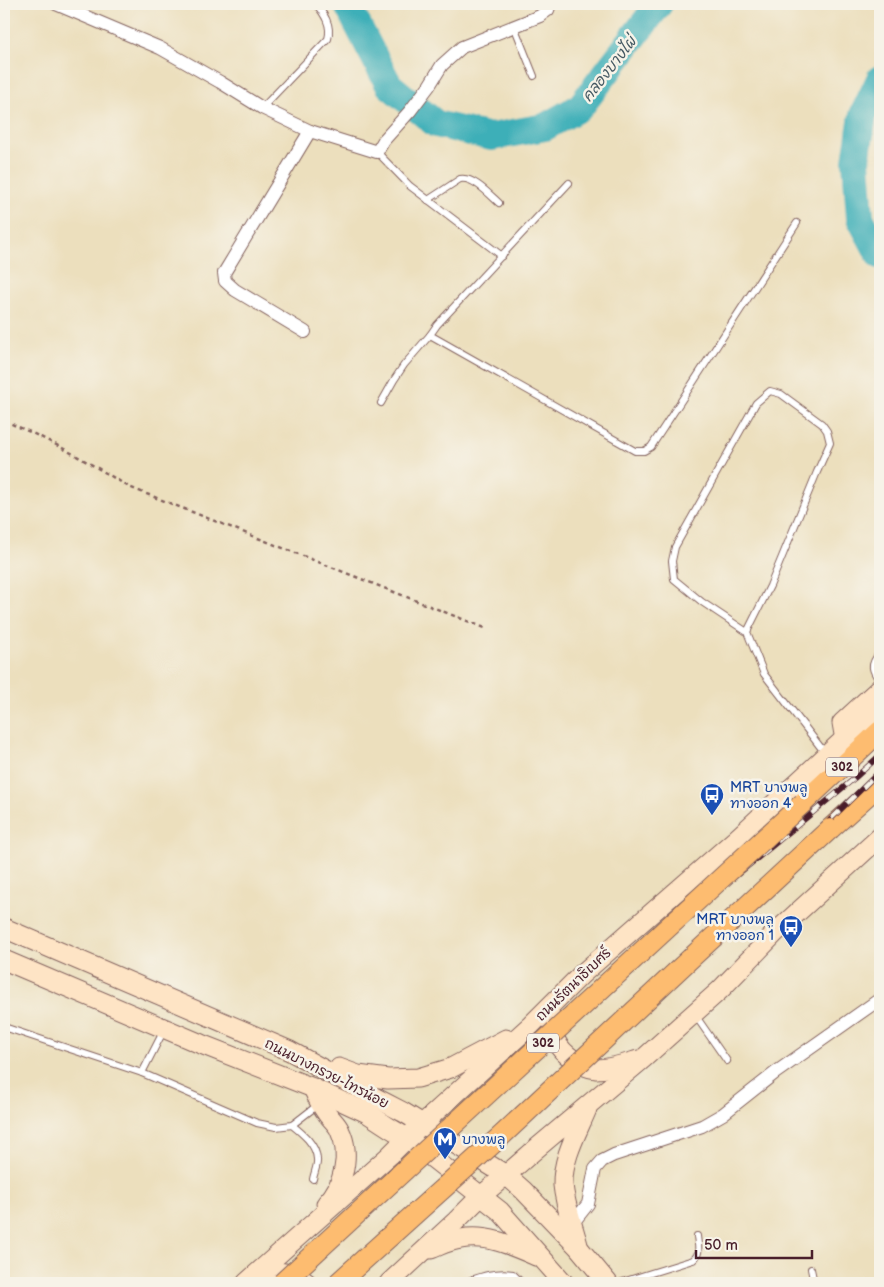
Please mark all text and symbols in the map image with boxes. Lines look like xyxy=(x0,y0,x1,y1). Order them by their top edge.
water label: คลองบางไผ่ xyxy=(577,30,642,105)
road number: 302 xyxy=(826,758,858,776)
place label: MRT บางพลู ทางออก 4 xyxy=(730,779,808,812)
bus stop icon: MRT บางพลู ทางออก 4 xyxy=(699,782,725,816)
place label: MRT บางพลู ทางออก 1 xyxy=(696,911,774,944)
bus stop icon: MRT บางพลู ทางออก 1 xyxy=(778,914,804,948)
street label: ถนนรัตนาธิเบศร์ xyxy=(531,943,615,1025)
street label: ถนนบางกรวย-ไทรน้อย xyxy=(262,1034,392,1112)
road number: 302 xyxy=(527,1034,559,1052)
metro station icon: บางพลู xyxy=(432,1126,458,1160)
place label: บางพลู xyxy=(462,1131,505,1149)
scale bar xyxy=(696,1227,813,1259)
text: 50 m xyxy=(704,1236,738,1255)

